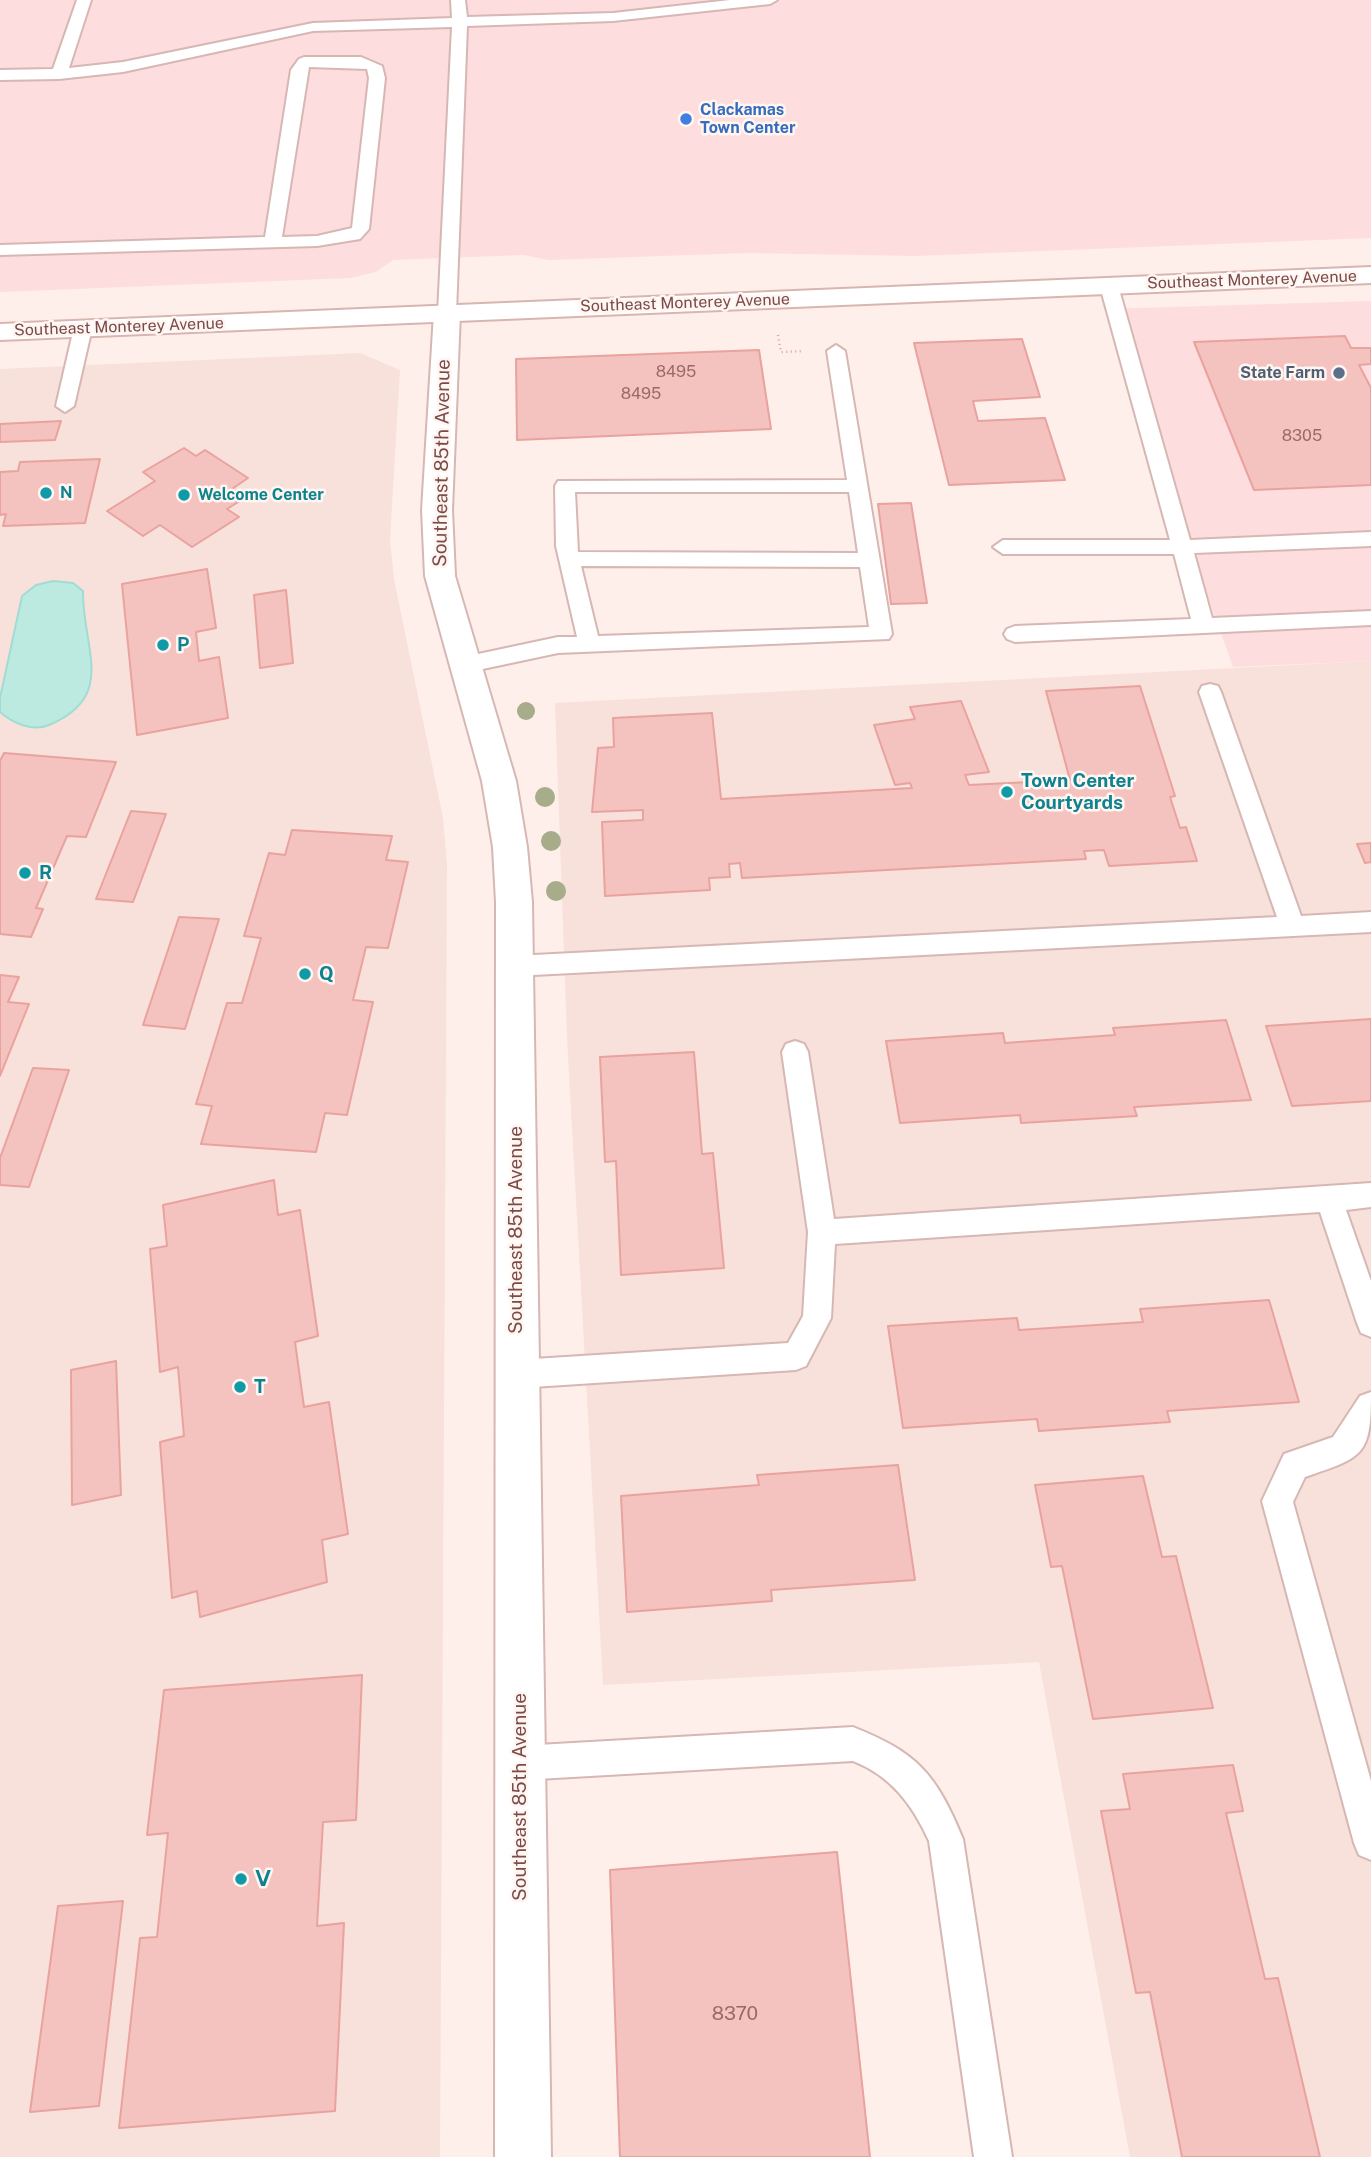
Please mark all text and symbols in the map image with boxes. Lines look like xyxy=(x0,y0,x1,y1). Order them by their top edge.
place label: Clackamas Town Center xyxy=(700,100,795,138)
marker: Clackamas Town Center xyxy=(678,111,694,127)
street label: Southeast Monterey Avenue xyxy=(1147,267,1357,293)
street label: Southeast Monterey Avenue xyxy=(580,290,790,316)
street label: Southeast Monterey Avenue xyxy=(14,314,224,340)
street label: Southeast 85th Avenue xyxy=(429,359,455,567)
house number: 8495 xyxy=(656,362,696,382)
place label: State Farm xyxy=(1240,363,1325,383)
marker: State Farm xyxy=(1331,365,1347,381)
house number: 8495 xyxy=(621,384,661,404)
house number: 8305 xyxy=(1282,426,1322,446)
place label: N xyxy=(60,483,73,503)
marker: N xyxy=(38,485,54,501)
place label: Welcome Center xyxy=(198,485,324,505)
marker: Welcome Center xyxy=(176,487,192,503)
place label: P xyxy=(177,634,189,656)
marker: P xyxy=(155,637,171,653)
place label: Town Center Courtyards xyxy=(1021,770,1134,814)
marker: Town Center Courtyards xyxy=(999,784,1015,800)
place label: R xyxy=(39,862,52,884)
marker: R xyxy=(17,865,33,881)
place label: Q xyxy=(319,963,334,985)
marker: Q xyxy=(297,966,313,982)
street label: Southeast 85th Avenue xyxy=(505,1126,527,1334)
place label: T xyxy=(254,1376,266,1398)
marker: T xyxy=(232,1379,248,1395)
street label: Southeast 85th Avenue xyxy=(509,1693,531,1901)
place label: V xyxy=(255,1865,271,1893)
marker: V xyxy=(233,1871,249,1887)
house number: 8370 xyxy=(712,2003,758,2025)

